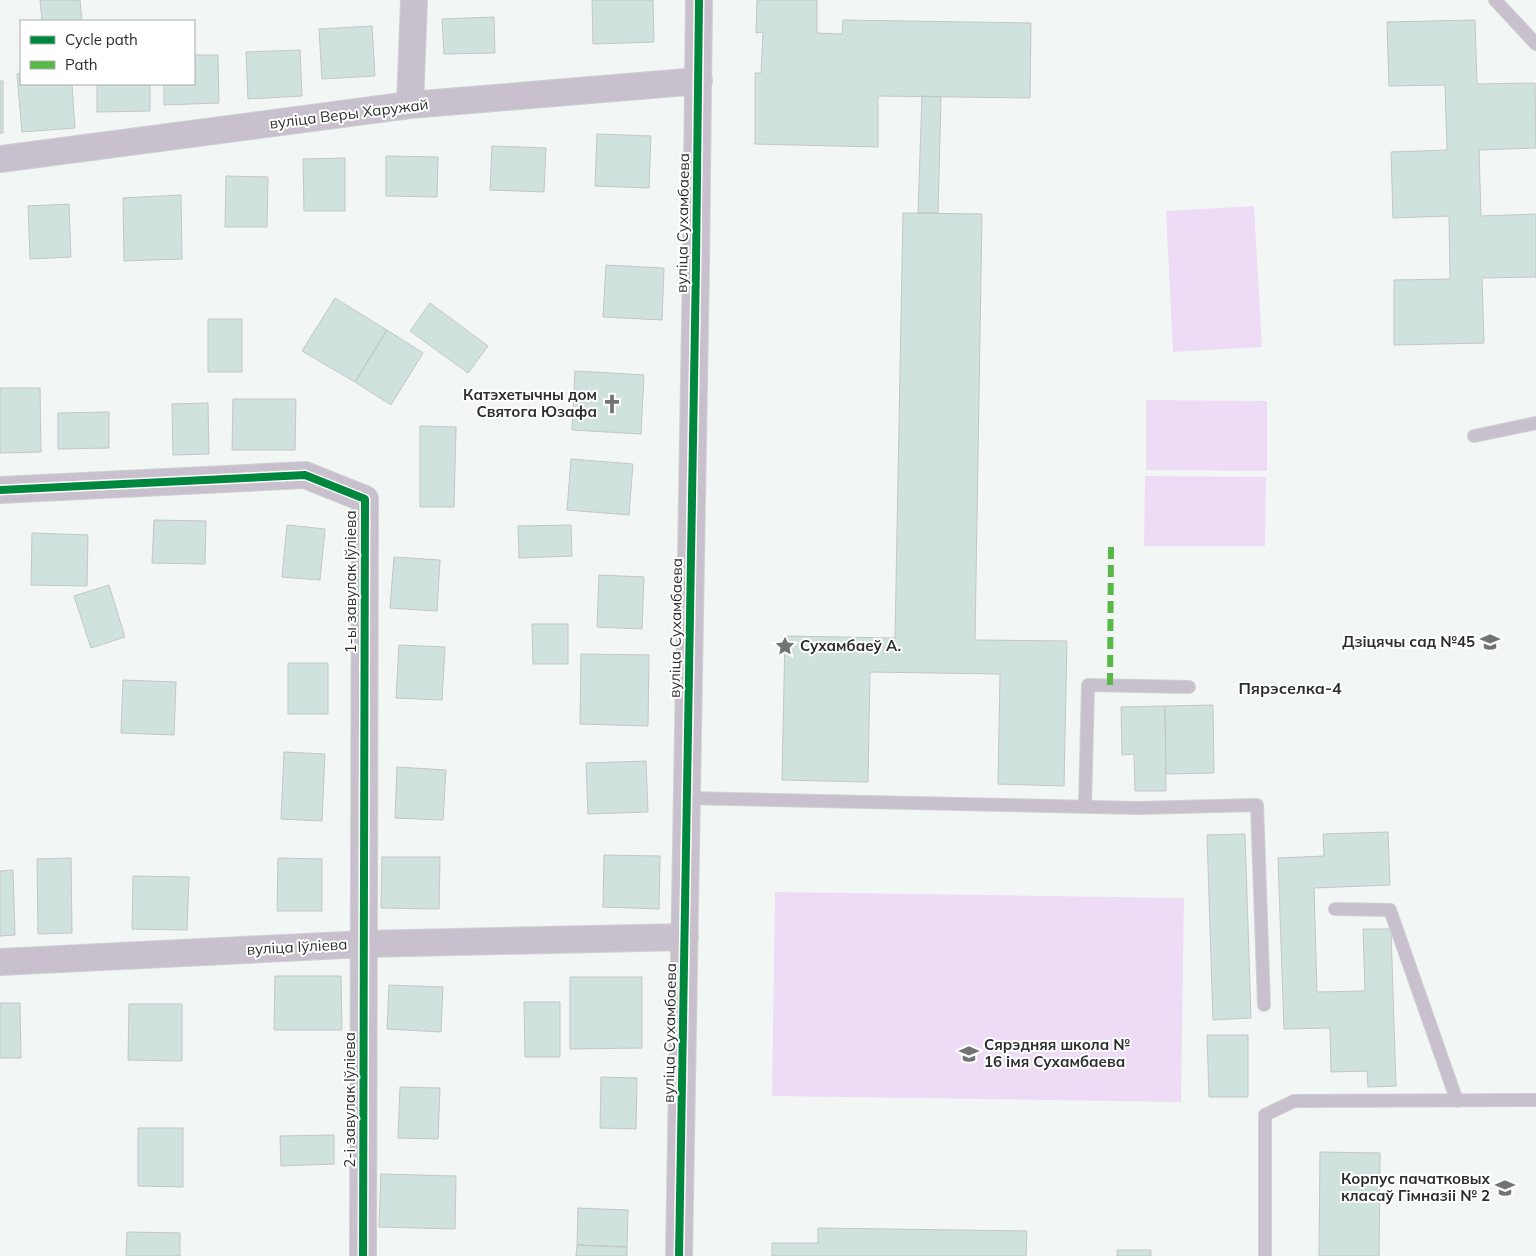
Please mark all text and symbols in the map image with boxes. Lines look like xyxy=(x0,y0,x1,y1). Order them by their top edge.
legend xyxy=(20,20,195,85)
text: Cycle path xyxy=(65,30,138,49)
text: Path xyxy=(65,55,97,74)
street label: вуліца Веры Харужай xyxy=(268,94,429,133)
street label: вуліца Сухамбаева xyxy=(672,153,693,293)
place label: Катэхетычны дом Святога Юзафа xyxy=(463,385,597,421)
church icon: Катэхетычны дом Святога Юзафа xyxy=(601,393,623,415)
street label: 1-ы завулак Іўліева xyxy=(341,510,360,654)
street label: вуліца Сухамбаева xyxy=(665,558,686,698)
school or university icon: Дзіцячы сад №45 xyxy=(1479,631,1501,653)
place label: Дзіцячы сад №45 xyxy=(1342,632,1475,651)
place icon: Сухамбаеў А. xyxy=(774,635,796,657)
place label: Сухамбаеў А. xyxy=(800,636,901,655)
district label: Пярэселка-4 xyxy=(1238,678,1342,698)
street label: вуліца Іўліева xyxy=(246,934,348,959)
street label: вуліца Сухамбаева xyxy=(659,963,680,1103)
street label: 2-і завулак Іўліева xyxy=(340,1032,359,1168)
place label: Сярэдняя школа № 16 імя Сухамбаева xyxy=(984,1035,1130,1071)
school or university icon: Сярэдняя школа № 16 імя Сухамбаева xyxy=(958,1043,980,1065)
place label: Корпус пачатковых класаў Гімназіі № 2 xyxy=(1341,1169,1491,1205)
school or university icon: Корпус пачатковых класаў Гімназіі № 2 xyxy=(1494,1177,1516,1199)

